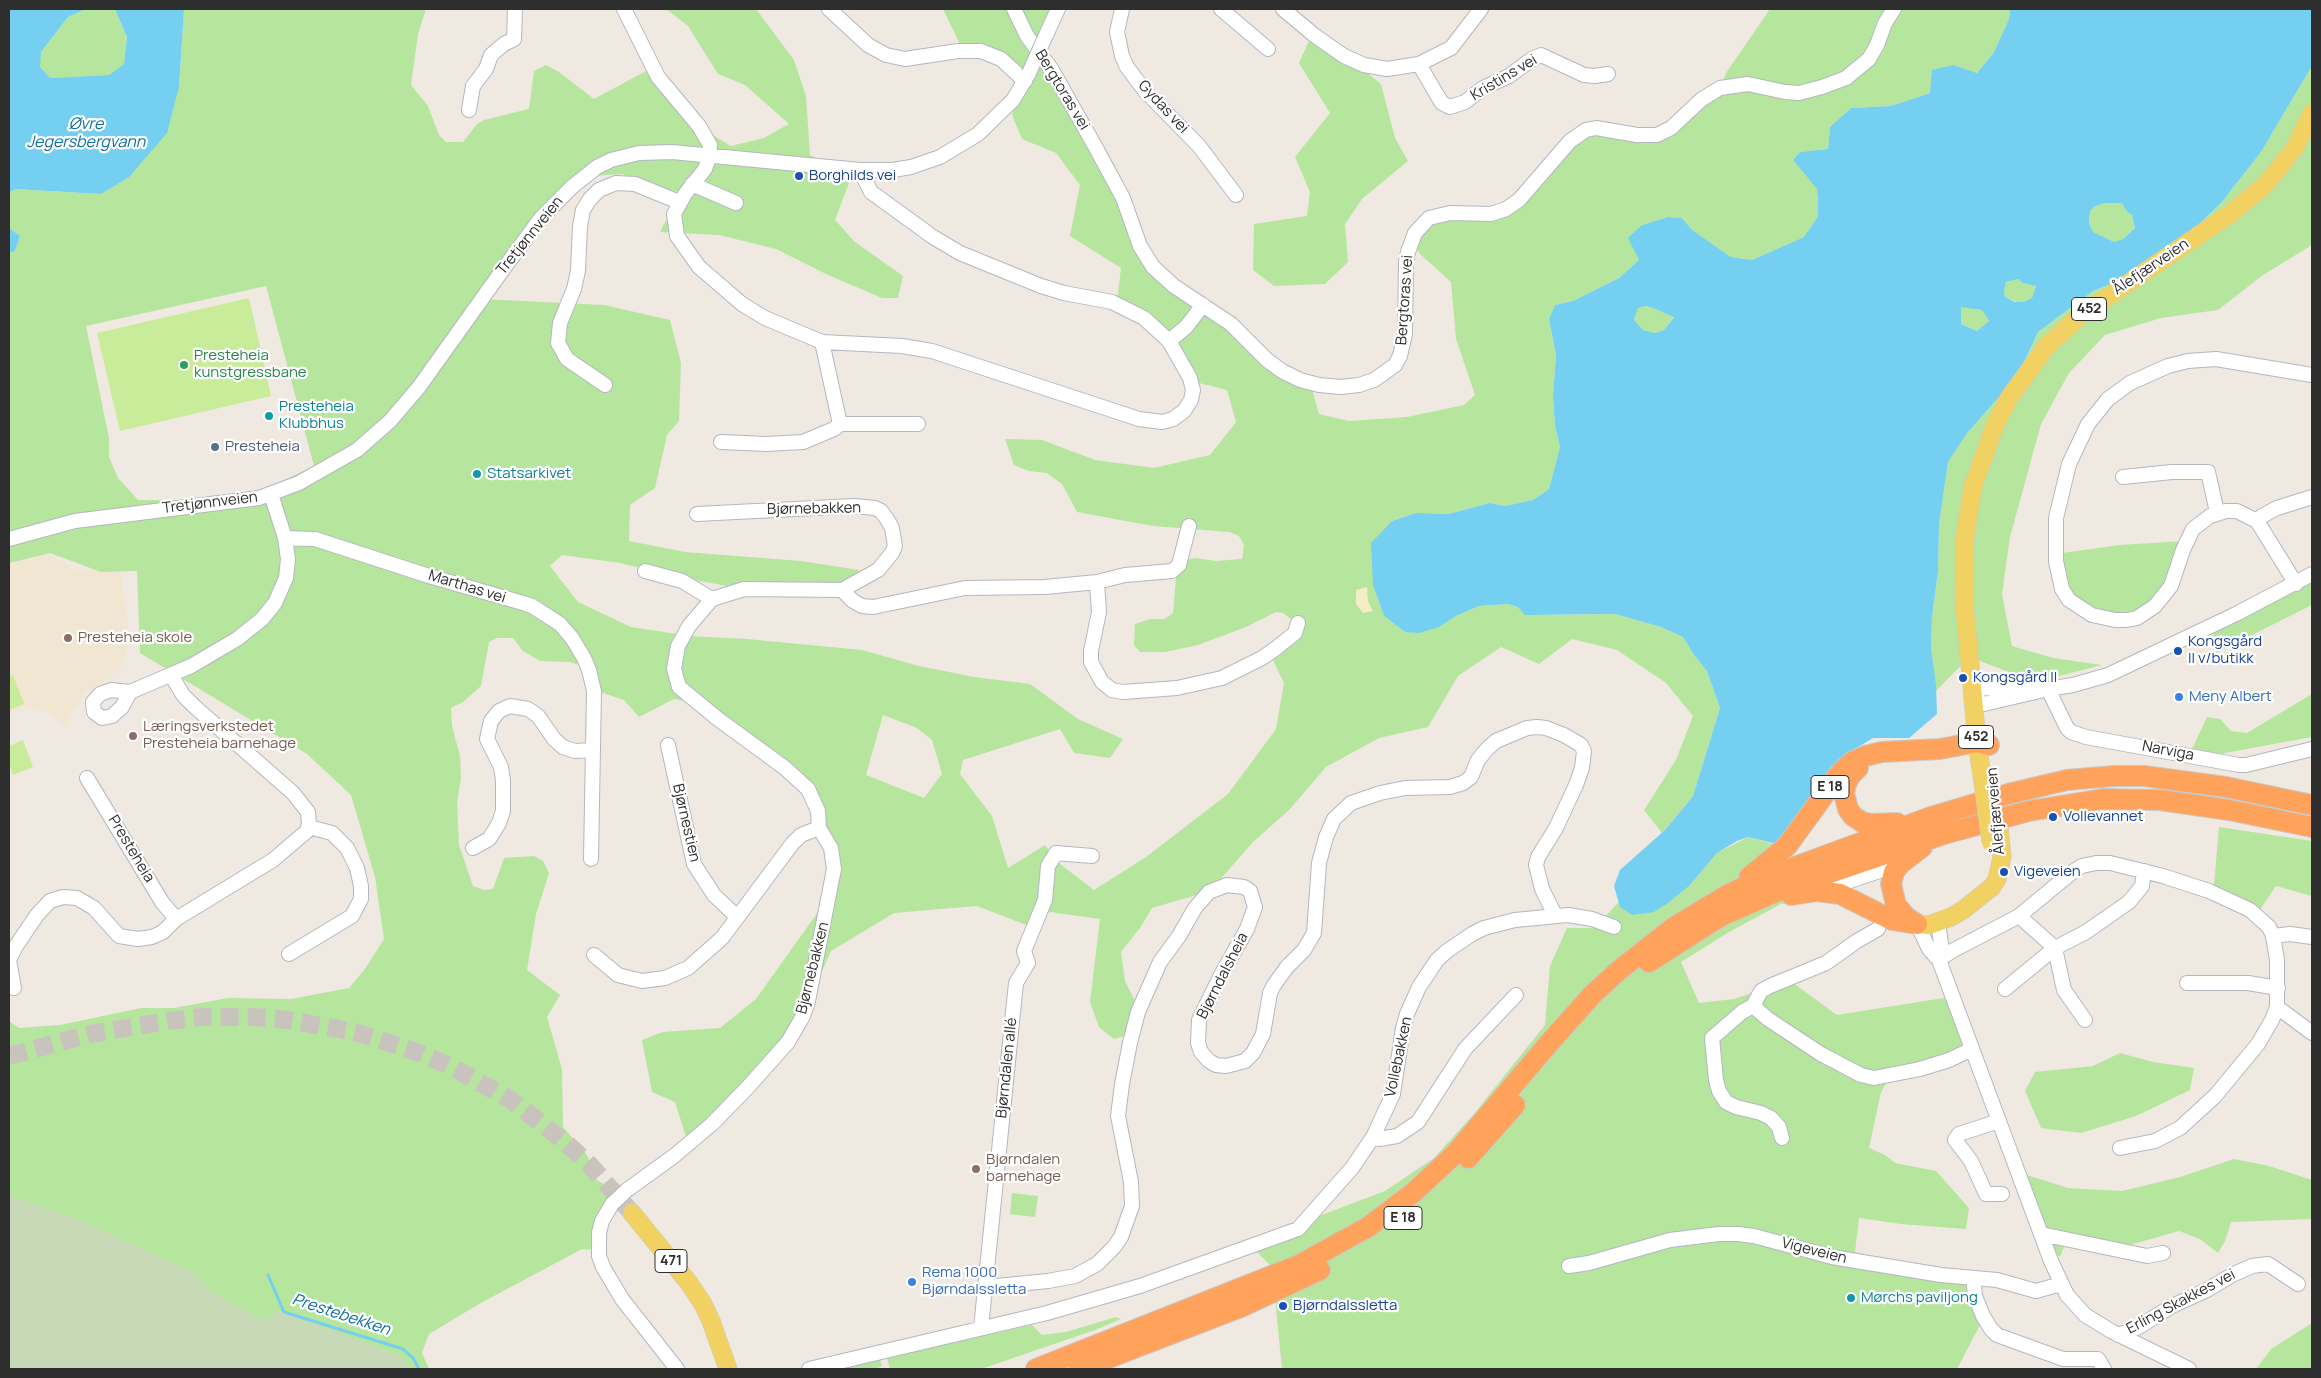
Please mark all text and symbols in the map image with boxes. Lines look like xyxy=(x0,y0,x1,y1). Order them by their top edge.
street label: Bergtoras vei xyxy=(1031,47,1093,133)
street label: Kristins vei xyxy=(1467,51,1541,105)
street label: Gydas vei xyxy=(1134,77,1192,137)
water label: Øvre Jegersbergvann xyxy=(27,115,145,153)
place label: Borghilds vei xyxy=(809,167,896,185)
marker: Borghilds vei xyxy=(793,170,805,182)
street label: Tretjønnveien xyxy=(493,193,567,279)
street label: Ålefjærveien xyxy=(2110,235,2192,299)
street label: Bergtoras vei xyxy=(1393,254,1417,346)
road number: 452 xyxy=(2072,298,2106,320)
place label: Presteheia kunstgressbane xyxy=(194,347,307,382)
marker: Presteheia kunstgressbane xyxy=(178,359,190,371)
place label: Presteheia Klubbhus xyxy=(279,398,354,433)
marker: Presteheia Klubbhus xyxy=(263,410,275,422)
place label: Presteheia xyxy=(225,438,300,456)
marker: Presteheia xyxy=(209,441,221,453)
place label: Statsarkivet xyxy=(487,465,571,483)
marker: Statsarkivet xyxy=(471,468,483,480)
street label: Tretjønnveien xyxy=(161,488,259,518)
street label: Bjørnebakken xyxy=(767,499,861,519)
street label: Marthas vei xyxy=(426,567,508,607)
place label: Presteheia skole xyxy=(78,629,192,647)
marker: Presteheia skole xyxy=(62,632,74,644)
place label: Kongsgård ll v/butikk xyxy=(2188,633,2262,668)
marker: Kongsgård ll v/butikk xyxy=(2172,645,2184,657)
place label: Kongsgård ll xyxy=(1973,669,2057,687)
marker: Kongsgård ll xyxy=(1957,672,1969,684)
place label: Meny Albert xyxy=(2189,688,2272,706)
marker: Meny Albert xyxy=(2173,691,2185,703)
place label: Læringsverkstedet Presteheia barnehage xyxy=(143,718,296,753)
road number: 452 xyxy=(1958,726,1994,749)
marker: Læringsverkstedet Presteheia barnehage xyxy=(127,730,139,742)
street label: Narviga xyxy=(2141,737,2195,765)
street label: Ålefjærveien xyxy=(1983,767,2009,855)
road number: E 18 xyxy=(1811,776,1849,799)
street label: Bjørnestien xyxy=(668,782,704,864)
place label: Vollevannet xyxy=(2063,808,2144,826)
marker: Vollevannet xyxy=(2047,811,2059,823)
street label: Presteheia xyxy=(104,812,158,886)
place label: Vigeveien xyxy=(2014,863,2081,881)
marker: Vigeveien xyxy=(1998,866,2010,878)
street label: Bjørnebakken xyxy=(793,920,833,1016)
street label: Bjørndalsheia xyxy=(1194,930,1252,1022)
street label: Vollebakken xyxy=(1382,1015,1416,1099)
street label: Bjørndalen allé xyxy=(993,1017,1021,1119)
place label: Bjørndalen barnehage xyxy=(986,1151,1061,1186)
marker: Bjørndalen barnehage xyxy=(970,1163,982,1175)
road number: E 18 xyxy=(1384,1206,1422,1230)
street label: Vigeveien xyxy=(1779,1234,1849,1268)
road number: 471 xyxy=(655,1250,687,1272)
place label: Rema 1000 Bjørndalssletta xyxy=(922,1264,1026,1299)
street label: Erling Skakkes vei xyxy=(2123,1266,2239,1338)
marker: Rema 1000 Bjørndalssletta xyxy=(906,1276,918,1288)
place label: Mørchs paviljong xyxy=(1861,1289,1978,1307)
water label: Prestebekken xyxy=(290,1290,392,1340)
marker: Mørchs paviljong xyxy=(1845,1292,1857,1304)
place label: Bjørndalssletta xyxy=(1293,1297,1397,1315)
marker: Bjørndalssletta xyxy=(1277,1300,1289,1312)

